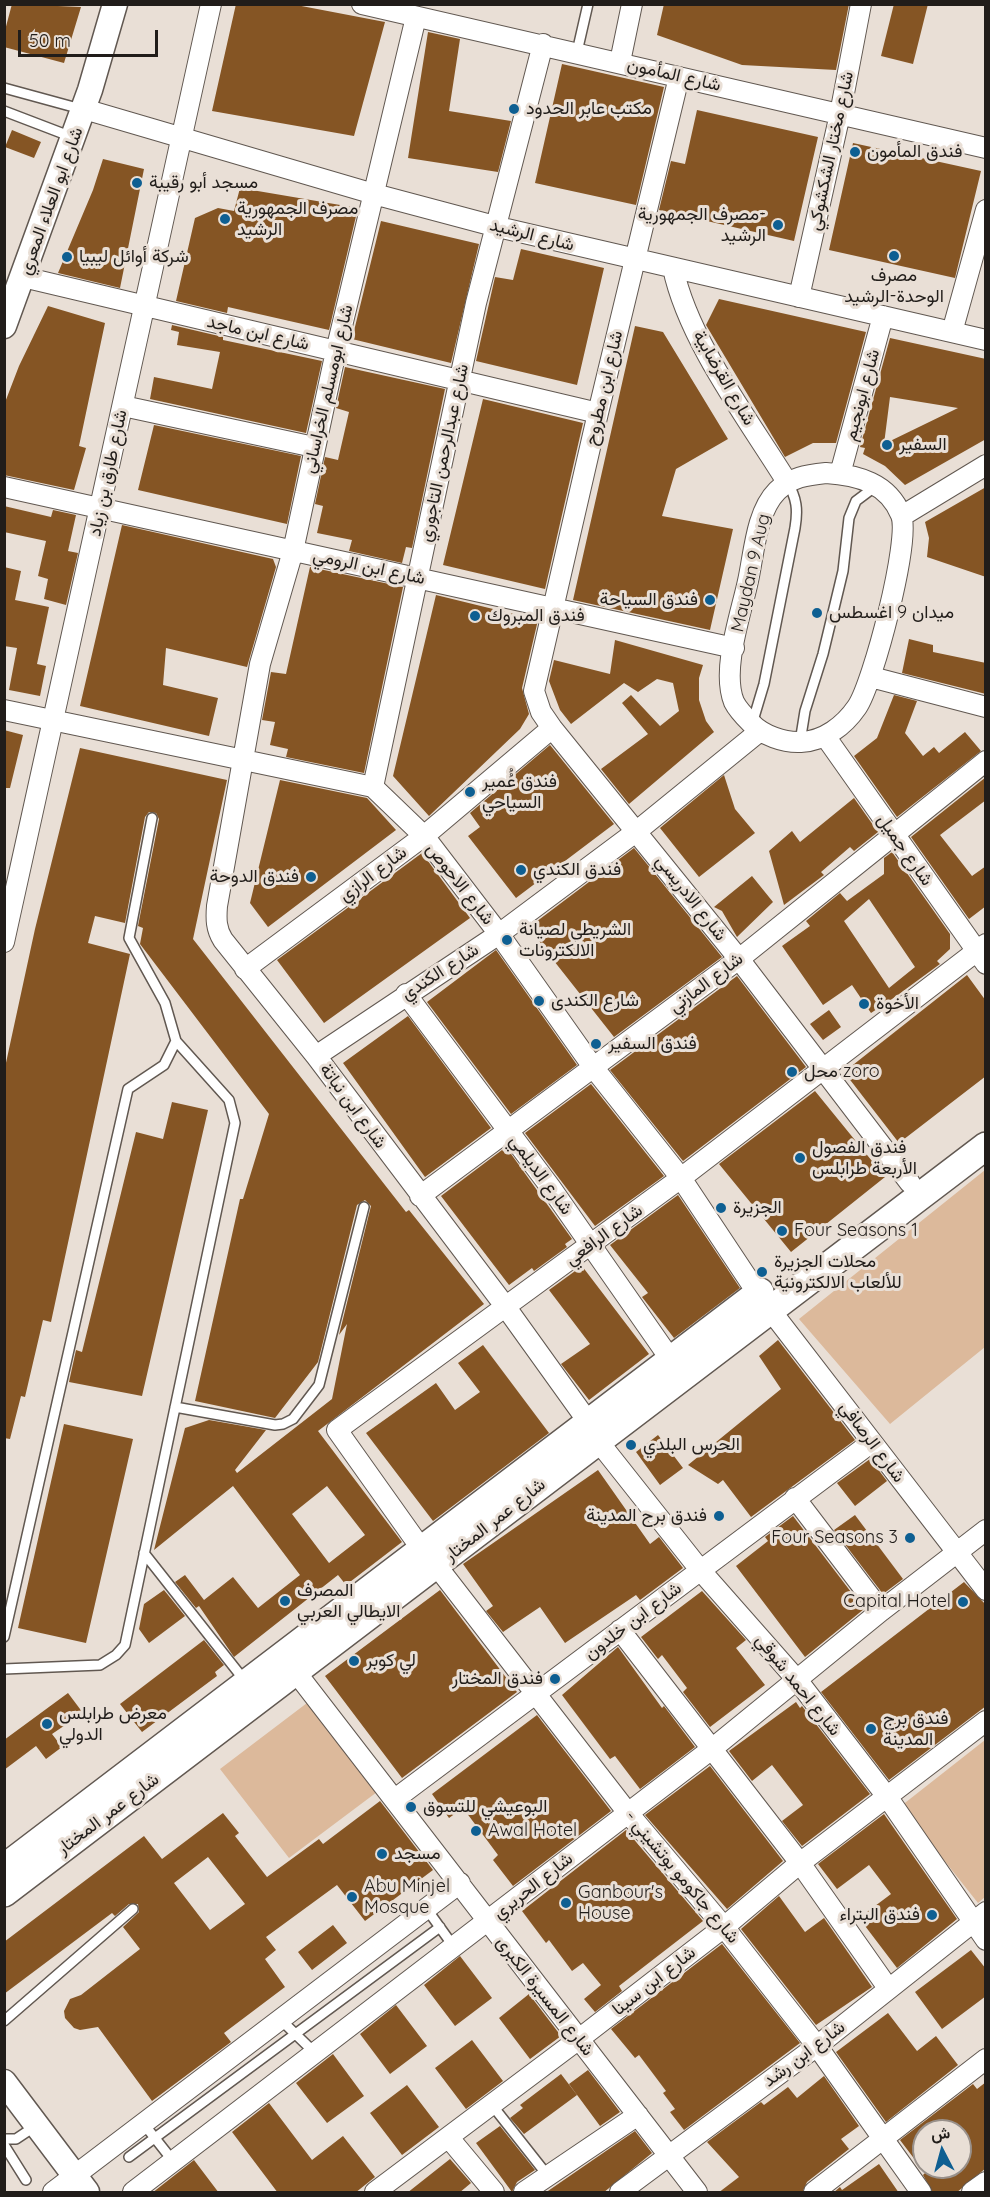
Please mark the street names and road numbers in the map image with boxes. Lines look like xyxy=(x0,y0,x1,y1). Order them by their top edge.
street label: شارع المأمون xyxy=(625,54,723,96)
street label: شارع مختار الشكشوكي xyxy=(804,69,858,233)
street label: شارع ابو العلاء المعري xyxy=(14,124,88,278)
street label: شارع الرشيد xyxy=(488,214,576,256)
street label: شارع ابومسلم الخراساني xyxy=(298,302,358,476)
street label: شارع ابن ماجد xyxy=(205,311,311,355)
street label: شارع القرضابية xyxy=(688,327,760,429)
street label: شارع ابن مطروح xyxy=(580,329,628,447)
street label: شارع ابونجيم xyxy=(839,347,885,443)
street label: شارع عبدالرحمن التاجوري xyxy=(415,362,473,544)
street label: شارع طارق بن زياد xyxy=(84,408,132,538)
street label: Maydan 9 Aug xyxy=(727,512,775,634)
street label: شارع ابن الرومي xyxy=(311,545,427,589)
street label: شارع جميل xyxy=(872,810,938,890)
street label: شارع الاحوص xyxy=(421,839,499,929)
street label: شارع الرازي xyxy=(335,842,411,906)
street label: شارع الادريسي xyxy=(651,851,731,945)
street label: شارع الكندي xyxy=(397,939,483,1005)
street label: شارع المازني xyxy=(665,948,747,1018)
street label: شارع ابن نباتة xyxy=(315,1059,391,1153)
street label: شارع الديلمي xyxy=(505,1131,577,1219)
street label: شارع الرافعي xyxy=(561,1200,647,1270)
street label: شارع الرصافي xyxy=(835,1397,909,1487)
street label: شارع عمر المختار xyxy=(440,1474,550,1566)
street label: شارع ابن خلدون xyxy=(580,1577,686,1665)
street label: شارع احمد شوقي xyxy=(751,1630,845,1740)
street label: شارع عمر المختار xyxy=(53,1769,163,1859)
street label: - شارع جاكومو بوتشيني xyxy=(620,1806,744,1948)
street label: شارع الحريري xyxy=(489,1848,577,1924)
street label: شارع المسيرة الكبرى xyxy=(491,1932,599,2060)
street label: شارع ابن سينا xyxy=(608,1942,700,2020)
street label: شارع ابن رشد xyxy=(759,2016,849,2092)

